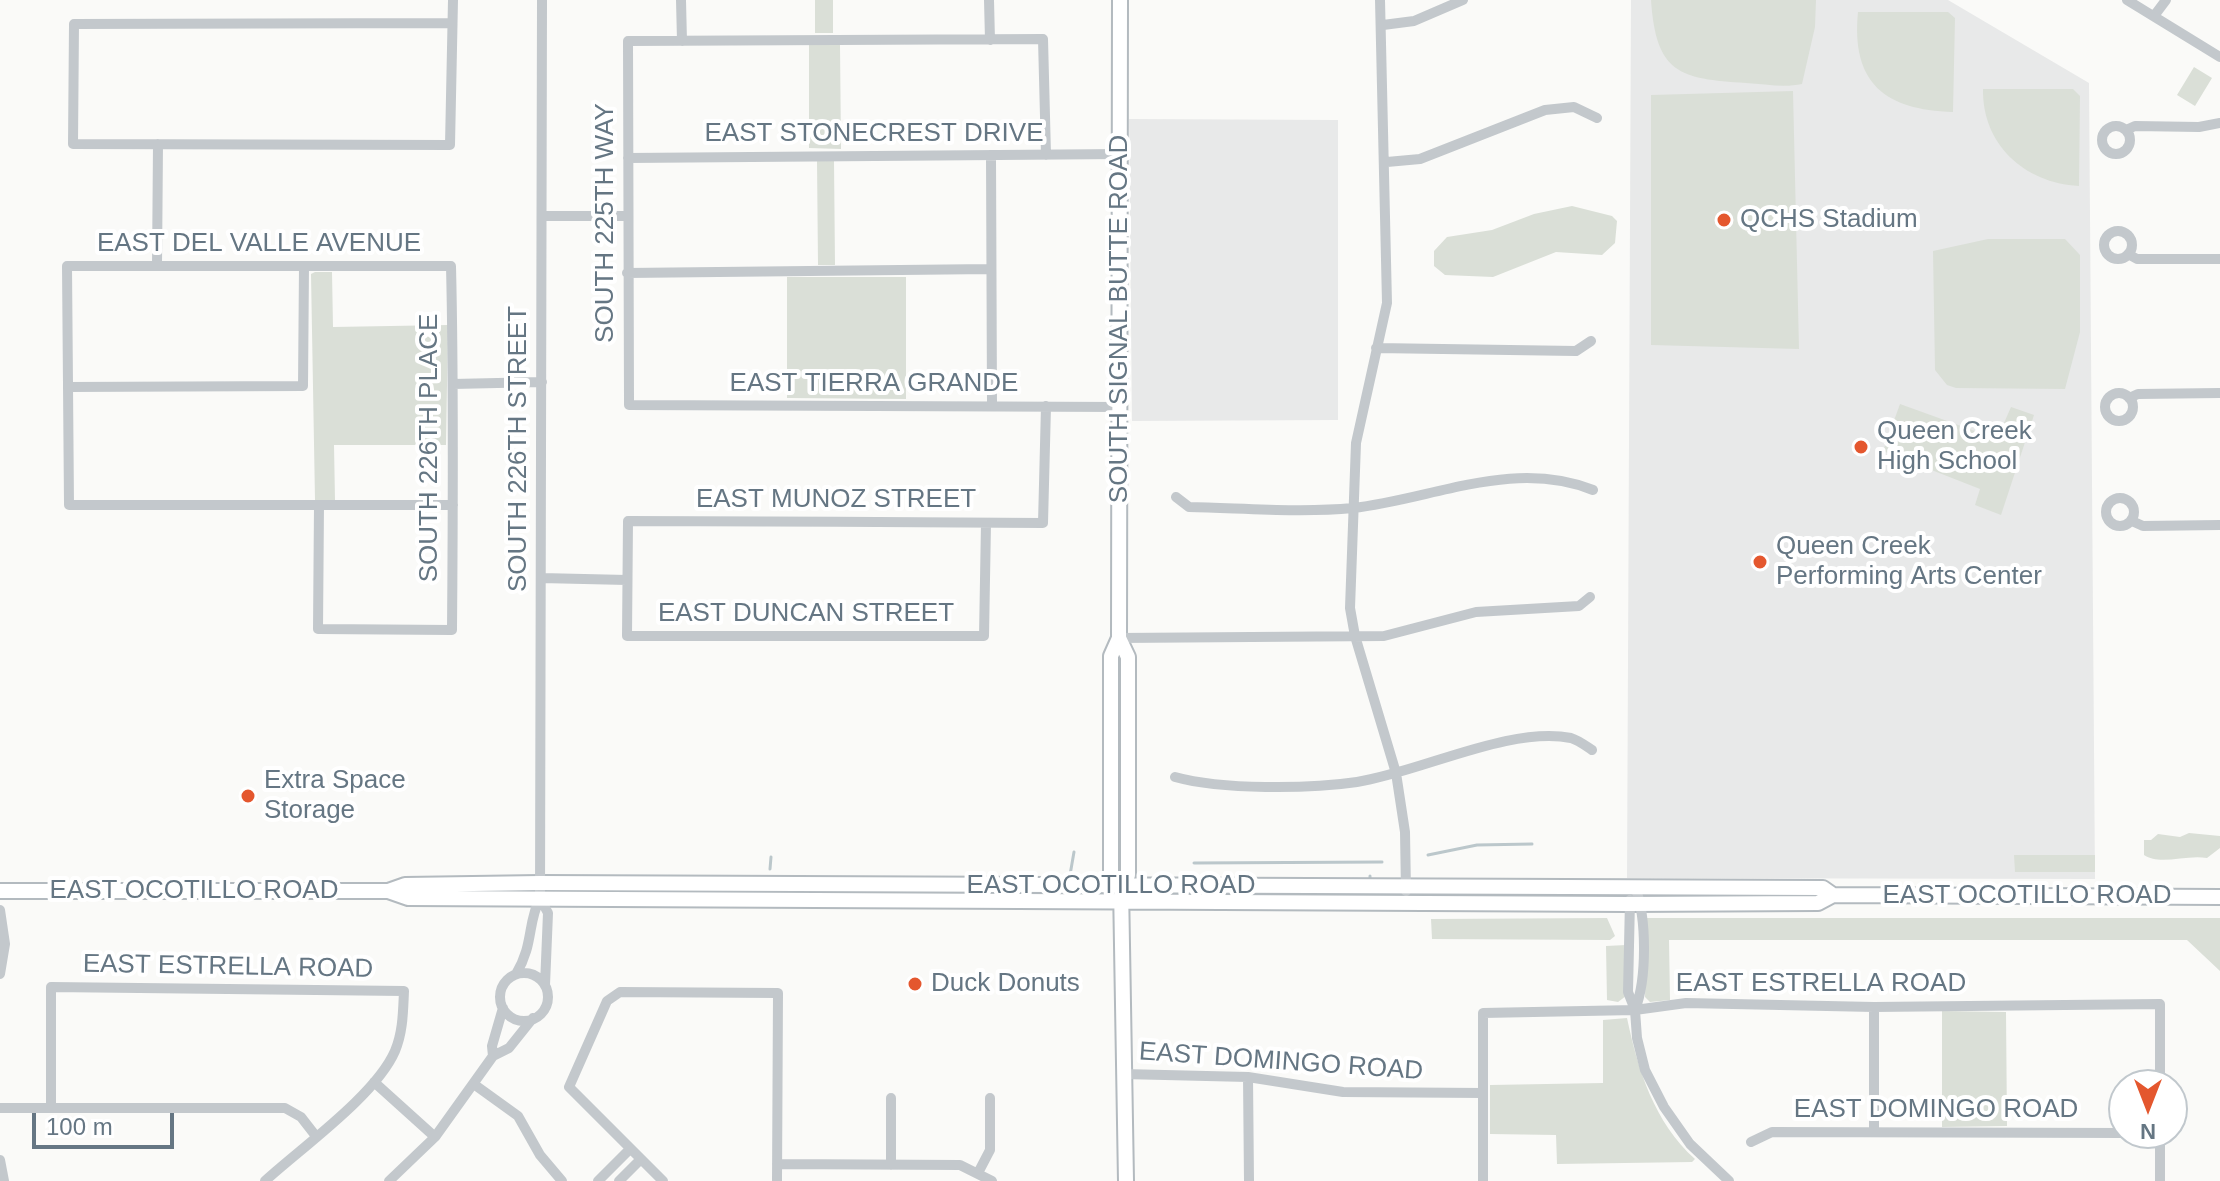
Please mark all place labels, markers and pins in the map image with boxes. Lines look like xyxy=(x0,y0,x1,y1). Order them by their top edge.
place label: QCHS Stadium xyxy=(1740,204,1918,236)
marker: QCHS Stadium xyxy=(1715,211,1733,229)
place label: Queen Creek High School xyxy=(1877,416,2032,478)
marker: Queen Creek High School xyxy=(1852,438,1870,456)
place label: Queen Creek Performing Arts Center xyxy=(1776,531,2042,592)
marker: Queen Creek Performing Arts Center xyxy=(1751,553,1769,571)
place label: Extra Space Storage xyxy=(264,765,406,826)
marker: Extra Space Storage xyxy=(239,787,257,805)
place label: Duck Donuts xyxy=(931,968,1080,1000)
marker: Duck Donuts xyxy=(906,975,924,993)

